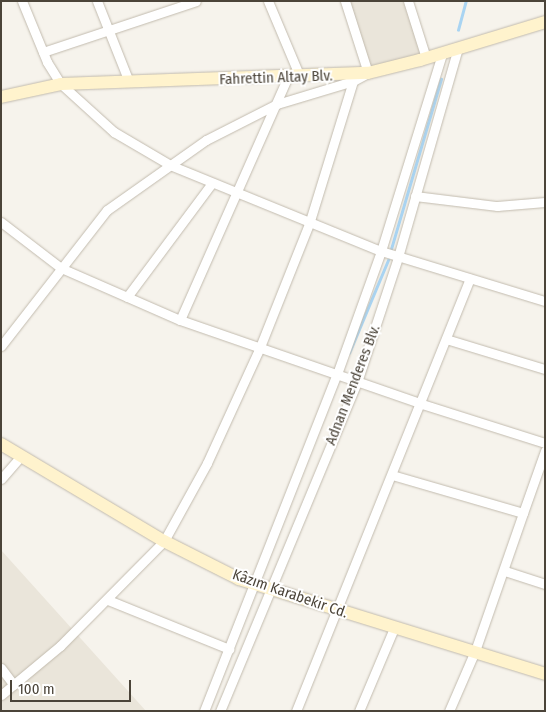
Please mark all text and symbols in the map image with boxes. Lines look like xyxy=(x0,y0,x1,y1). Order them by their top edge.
street label: Fahrettin Altay Blv. xyxy=(219,67,333,89)
street label: Adnan Menderes Blv. xyxy=(322,322,384,448)
street label: Kâzım Karabekir Cd. xyxy=(230,566,350,622)
scale bar xyxy=(12,670,134,702)
text: 100 m xyxy=(18,680,55,698)

